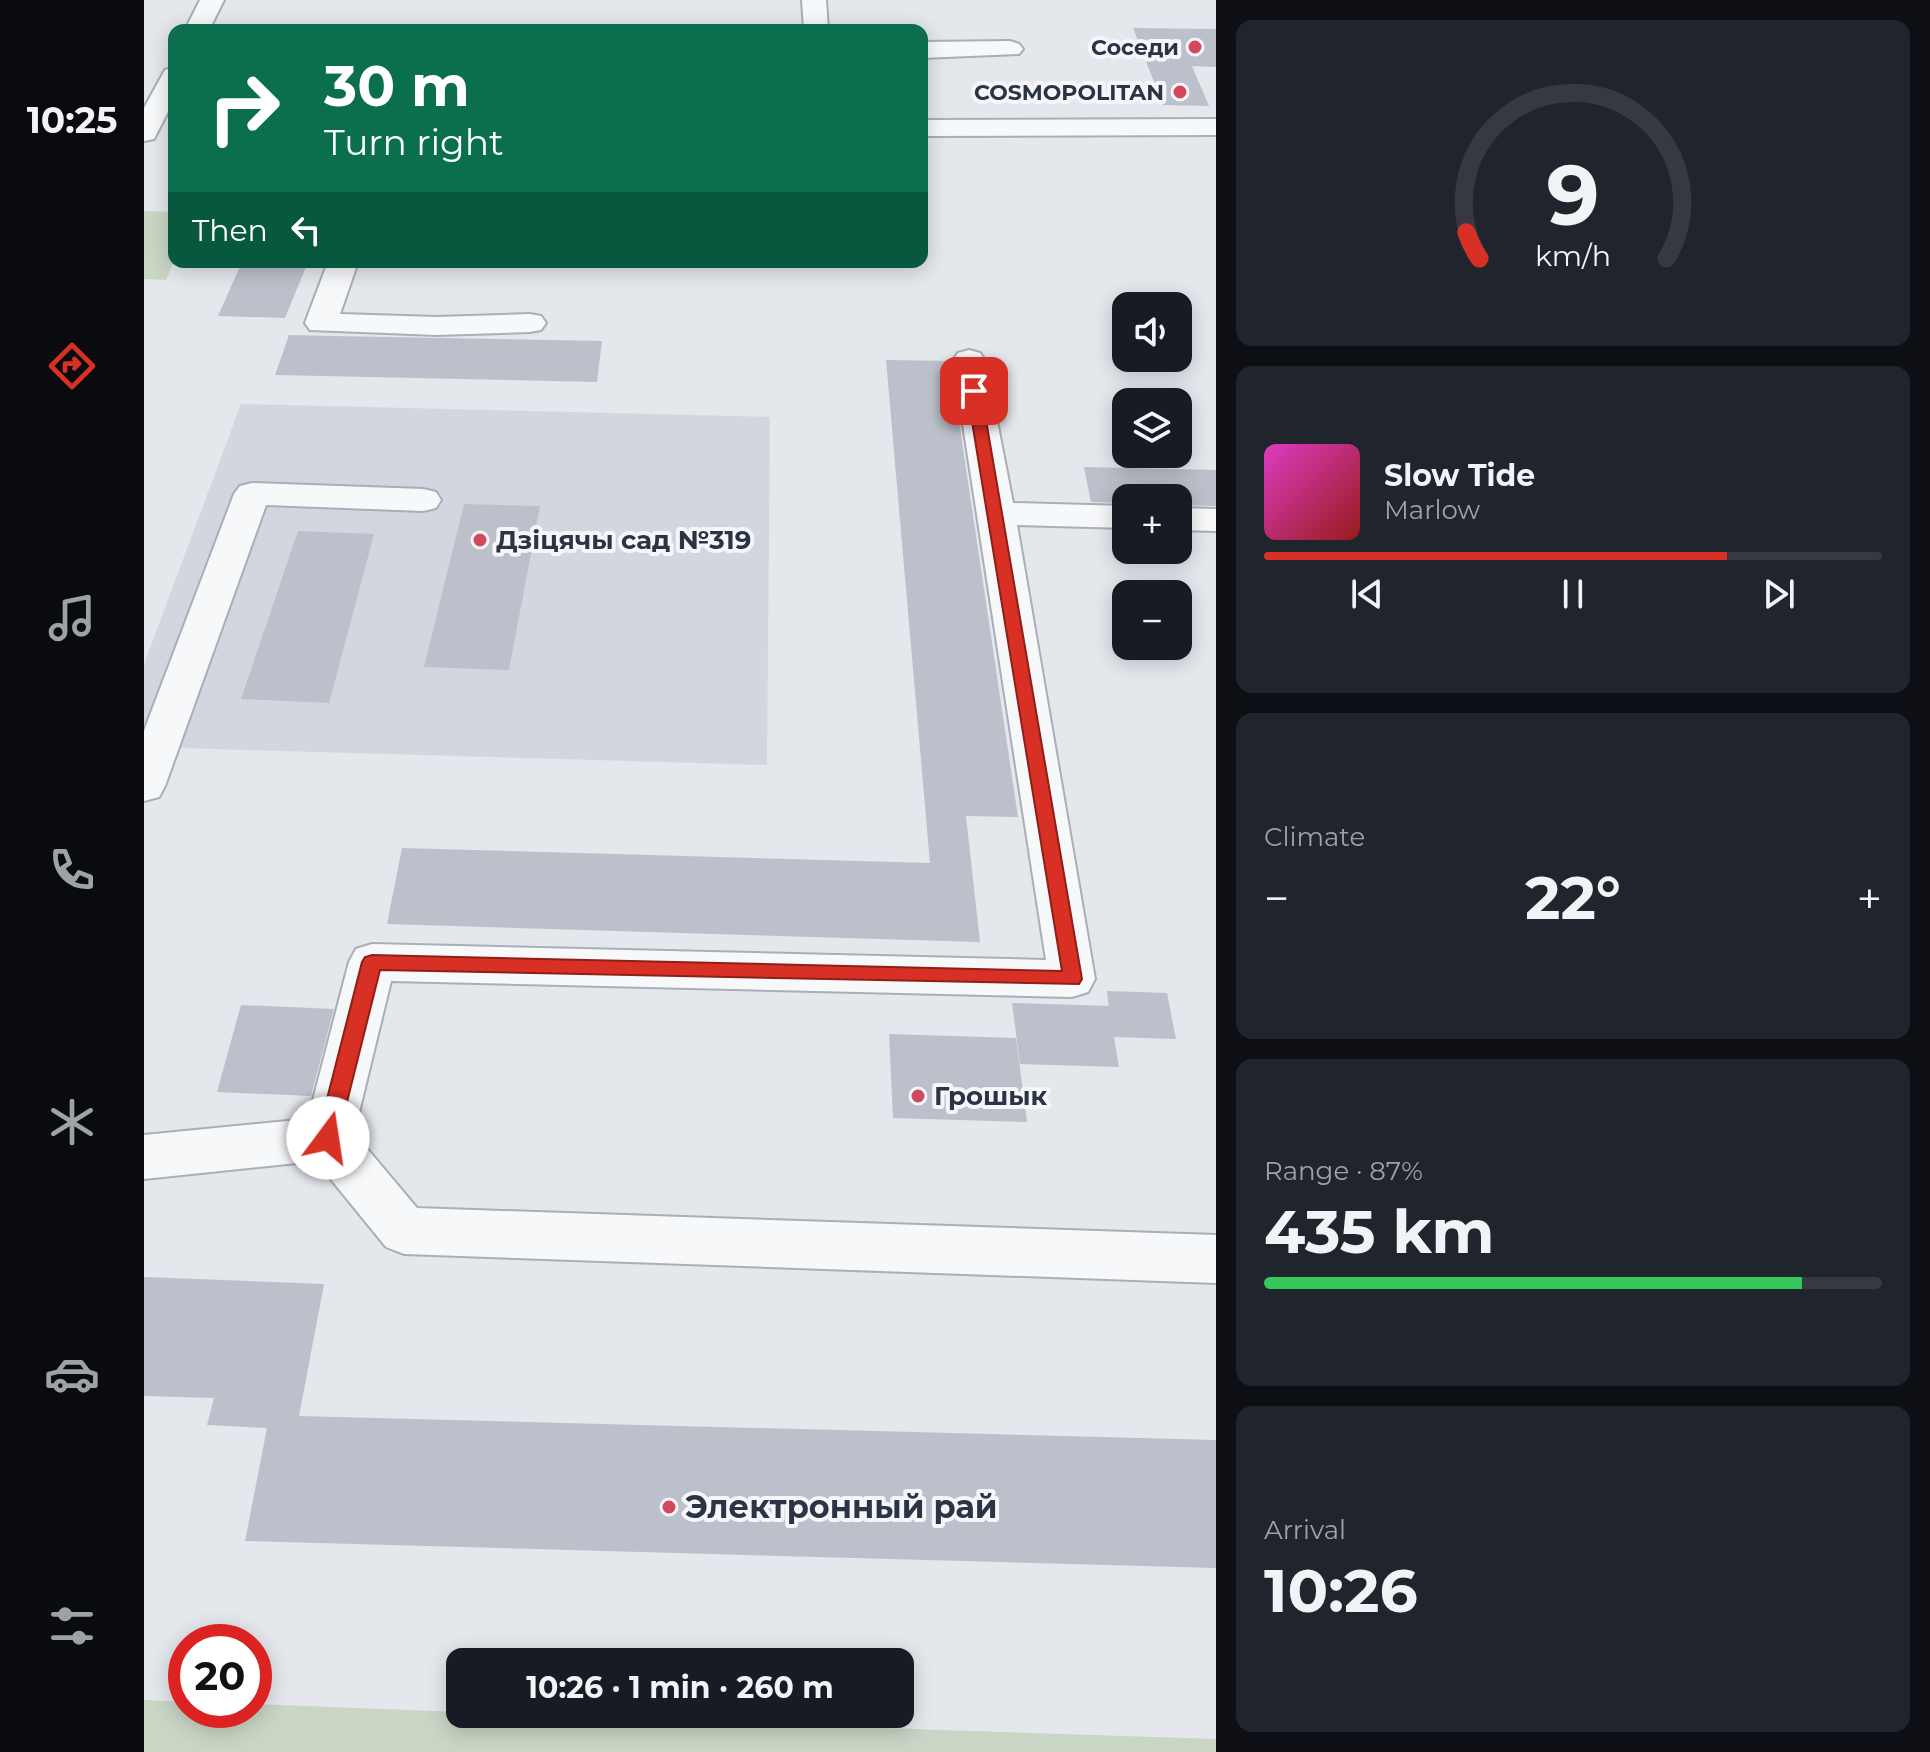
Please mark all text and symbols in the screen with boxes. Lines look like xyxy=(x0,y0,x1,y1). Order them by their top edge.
place label: Соседи xyxy=(1091,34,1179,61)
marker: Соседи xyxy=(1186,38,1204,56)
text: 30 m xyxy=(324,52,470,120)
icon: right xyxy=(192,56,296,160)
place label: COSMOPOLITAN xyxy=(974,79,1164,106)
marker: COSMOPOLITAN xyxy=(1171,83,1189,101)
text: 10:25 xyxy=(27,98,117,142)
text: Turn right xyxy=(324,120,504,164)
text: 9 xyxy=(1547,144,1600,246)
icon: left xyxy=(284,208,328,252)
text: Then xyxy=(192,212,268,249)
text: km/h xyxy=(1535,238,1611,273)
map controls xyxy=(1112,292,1192,660)
button: sound xyxy=(1112,292,1192,372)
icon: directions xyxy=(44,338,100,394)
pin xyxy=(940,357,1008,425)
icon: arrive xyxy=(952,369,996,413)
button: layers xyxy=(1112,388,1192,468)
text: Slow Tide xyxy=(1384,457,1535,494)
button: + xyxy=(1112,484,1192,564)
text: Marlow xyxy=(1384,494,1480,526)
place label: Дзіцячы сад №319 xyxy=(496,524,751,556)
marker: Дзіцячы сад №319 xyxy=(471,531,489,549)
icon: previous xyxy=(1345,572,1389,616)
icon: pause xyxy=(1551,572,1595,616)
icon: next xyxy=(1757,572,1801,616)
button: − xyxy=(1112,580,1192,660)
icon: music xyxy=(44,590,100,646)
text: Climate xyxy=(1264,821,1365,853)
icon: phone xyxy=(44,842,100,898)
text: 22° xyxy=(1525,861,1621,934)
text: − xyxy=(1264,871,1289,925)
text: + xyxy=(1857,871,1882,925)
place label: Грошык xyxy=(934,1080,1048,1112)
marker: Грошык xyxy=(909,1087,927,1105)
icon: climate xyxy=(44,1094,100,1150)
position arrow xyxy=(286,1096,370,1180)
text: Range · 87% xyxy=(1264,1155,1423,1187)
text: 435 km xyxy=(1264,1195,1495,1268)
icon: car xyxy=(44,1346,100,1402)
place label: Электронный рай xyxy=(685,1487,997,1526)
marker: Электронный рай xyxy=(660,1498,678,1516)
text: Arrival xyxy=(1264,1514,1346,1546)
text: 10:26 xyxy=(1264,1554,1418,1627)
icon: filters xyxy=(44,1598,100,1654)
speed limit sign: 20 xyxy=(168,1624,272,1728)
text: 10:26 · 1 min · 260 m xyxy=(526,1669,834,1706)

